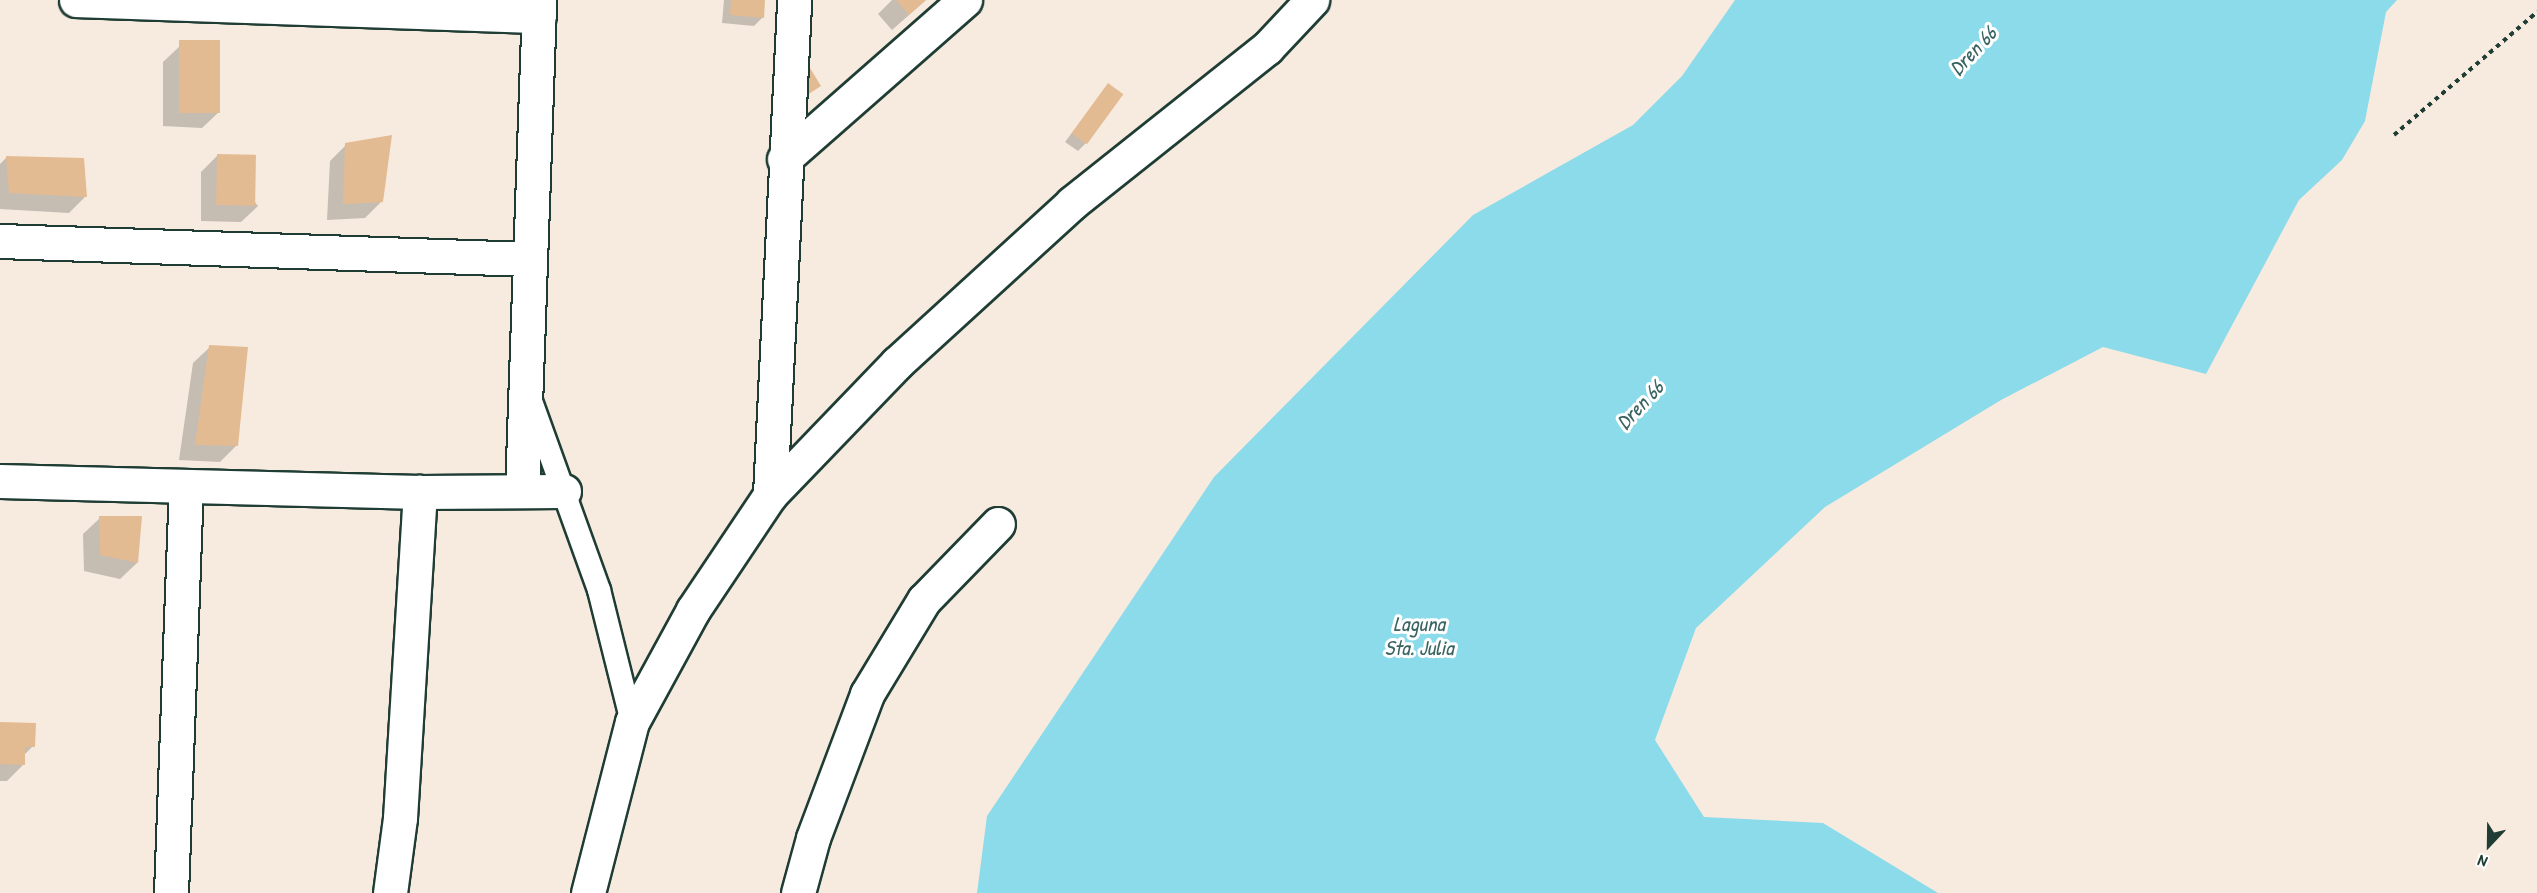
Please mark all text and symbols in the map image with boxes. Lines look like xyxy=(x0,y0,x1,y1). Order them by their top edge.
water label: Dren 66 xyxy=(1944,21,2002,81)
water label: Dren 66 xyxy=(1611,375,1669,435)
water label: Laguna Sta. Julia xyxy=(1384,611,1454,661)
north arrow xyxy=(2459,815,2519,875)
text: N xyxy=(2474,850,2490,873)

